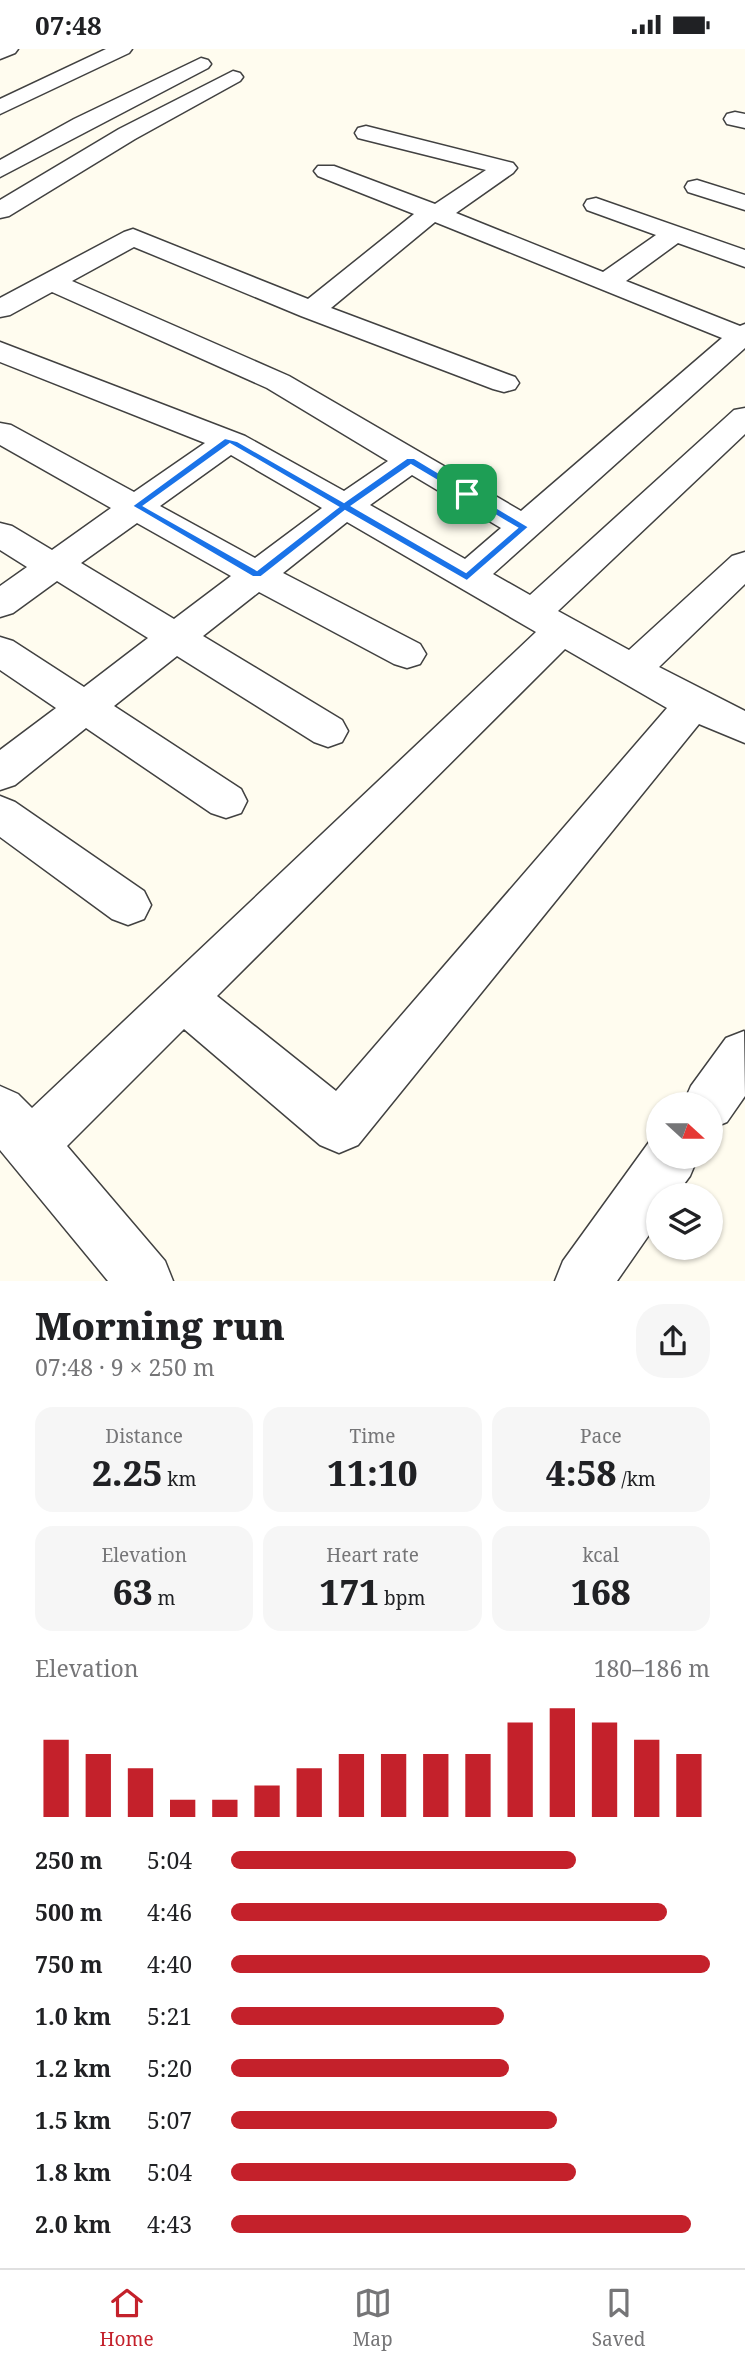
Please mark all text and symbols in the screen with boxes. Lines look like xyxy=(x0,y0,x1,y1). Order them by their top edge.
text: 07:48 xyxy=(35,7,102,43)
pin xyxy=(437,464,497,524)
icon: arrive xyxy=(448,475,486,513)
north arrow xyxy=(646,1092,723,1169)
map controls xyxy=(646,1092,723,1260)
button: layers xyxy=(646,1183,723,1260)
text: Morning run xyxy=(35,1299,285,1351)
button: share xyxy=(636,1304,710,1378)
text: 07:48 · 9 × 250 m xyxy=(35,1351,215,1383)
text: Distance xyxy=(105,1423,183,1449)
text: Time xyxy=(350,1423,395,1449)
text: Pace xyxy=(580,1423,622,1449)
text: 2.25 xyxy=(92,1449,162,1496)
text: 11:10 xyxy=(327,1449,418,1496)
text: 4:58 xyxy=(546,1449,616,1496)
text: km xyxy=(162,1466,196,1492)
text: /km xyxy=(616,1466,656,1492)
text: Elevation xyxy=(101,1542,187,1568)
text: Heart rate xyxy=(326,1542,419,1568)
text: kcal xyxy=(582,1542,619,1568)
text: 63 xyxy=(113,1568,153,1615)
text: 171 xyxy=(320,1568,379,1615)
text: 168 xyxy=(571,1568,631,1615)
text: m xyxy=(153,1585,175,1611)
text: bpm xyxy=(379,1585,425,1611)
text: Elevation xyxy=(35,1652,139,1684)
text: 180–186 m xyxy=(594,1652,710,1684)
text: 250 m xyxy=(35,1844,103,1876)
text: 5:04 xyxy=(147,1844,192,1876)
text: 500 m xyxy=(35,1896,103,1928)
text: 4:46 xyxy=(147,1896,192,1928)
text: 750 m xyxy=(35,1948,103,1980)
text: 4:40 xyxy=(147,1948,192,1980)
text: 1.0 km xyxy=(35,2000,111,2032)
text: 5:21 xyxy=(147,2000,192,2032)
text: 1.2 km xyxy=(35,2052,111,2084)
text: 5:20 xyxy=(147,2052,192,2084)
text: 1.5 km xyxy=(35,2104,111,2136)
text: 5:07 xyxy=(147,2104,192,2136)
text: 1.8 km xyxy=(35,2156,111,2188)
text: 5:04 xyxy=(147,2156,192,2188)
text: 2.0 km xyxy=(35,2208,111,2240)
text: 4:43 xyxy=(147,2208,192,2240)
tab: Home xyxy=(99,2284,154,2352)
tab: Map xyxy=(353,2284,393,2352)
tab: Saved xyxy=(592,2284,646,2352)

